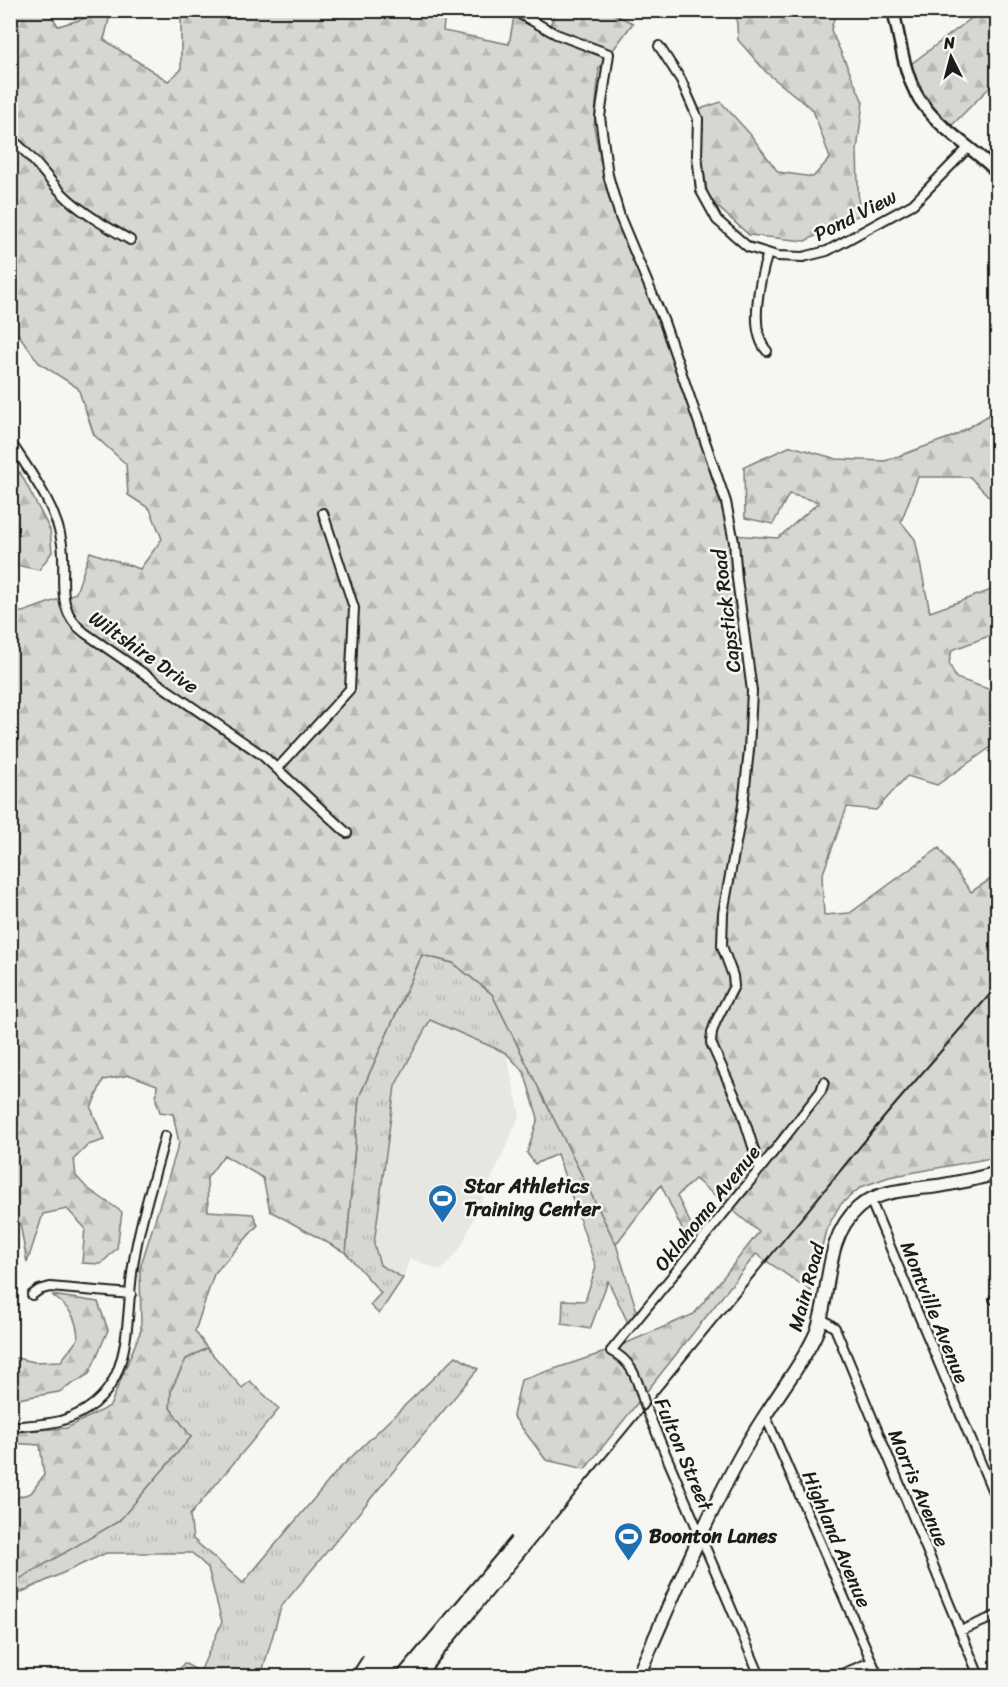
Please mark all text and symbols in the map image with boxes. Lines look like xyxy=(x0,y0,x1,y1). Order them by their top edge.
north arrow xyxy=(921,27,981,87)
text: N xyxy=(941,27,957,58)
street label: Pond View xyxy=(807,179,903,251)
street label: Capstick Road xyxy=(701,546,751,675)
street label: Wiltshire Drive xyxy=(81,601,206,703)
street label: Oklahoma Avenue xyxy=(645,1137,770,1279)
place label: Star Athletics Training Center xyxy=(463,1169,601,1227)
sports icon: Star Athletics Training Center xyxy=(427,1182,459,1224)
street label: Montville Avenue xyxy=(890,1236,979,1389)
street label: Main Road xyxy=(778,1237,835,1335)
street label: Fulton Street xyxy=(644,1392,723,1517)
street label: Morris Avenue xyxy=(878,1424,959,1553)
street label: Highland Avenue xyxy=(792,1465,881,1613)
place label: Boonton Lanes xyxy=(649,1519,778,1554)
sports icon: Boonton Lanes xyxy=(612,1520,644,1562)

